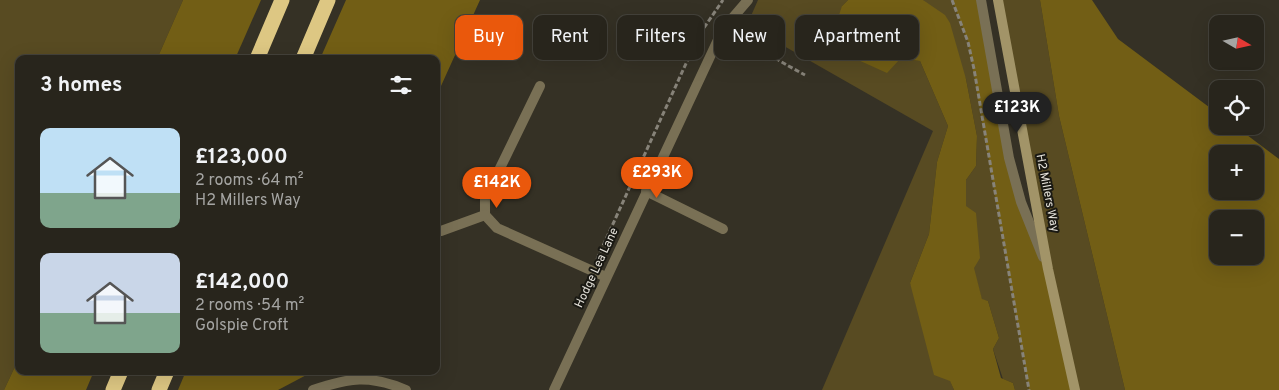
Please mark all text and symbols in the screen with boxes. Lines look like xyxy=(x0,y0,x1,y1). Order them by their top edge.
chip: Buy xyxy=(455,15,523,60)
chip: Rent xyxy=(533,15,607,60)
chip: Filters xyxy=(617,15,704,60)
chip: New xyxy=(714,15,785,60)
chip: Apartment xyxy=(795,15,919,60)
north arrow xyxy=(1209,15,1264,70)
map controls xyxy=(1209,15,1264,265)
icon: filters xyxy=(387,71,415,99)
text: 3 homes xyxy=(40,72,122,99)
button: locate xyxy=(1209,80,1264,135)
pin: £123K xyxy=(982,92,1052,134)
text: £123K xyxy=(994,98,1040,118)
text: £123,000 xyxy=(195,144,288,171)
button: + xyxy=(1209,145,1264,200)
icon: home xyxy=(80,148,140,208)
street label: H2 Millers Way xyxy=(1032,153,1062,233)
pin: £293K xyxy=(622,156,692,199)
text: £293K xyxy=(632,163,682,183)
pin: £142K xyxy=(462,166,532,209)
text: 2 rooms · 64 m² xyxy=(195,171,304,191)
text: £142K xyxy=(473,173,521,193)
text: H2 Millers Way xyxy=(195,191,301,211)
button: − xyxy=(1209,210,1264,265)
street label: Hodge Lea Lane xyxy=(571,225,623,311)
text: £142,000 xyxy=(195,269,289,296)
icon: home xyxy=(80,273,140,333)
text: 2 rooms · 54 m² xyxy=(195,296,304,316)
text: Golspie Croft xyxy=(195,316,289,336)

